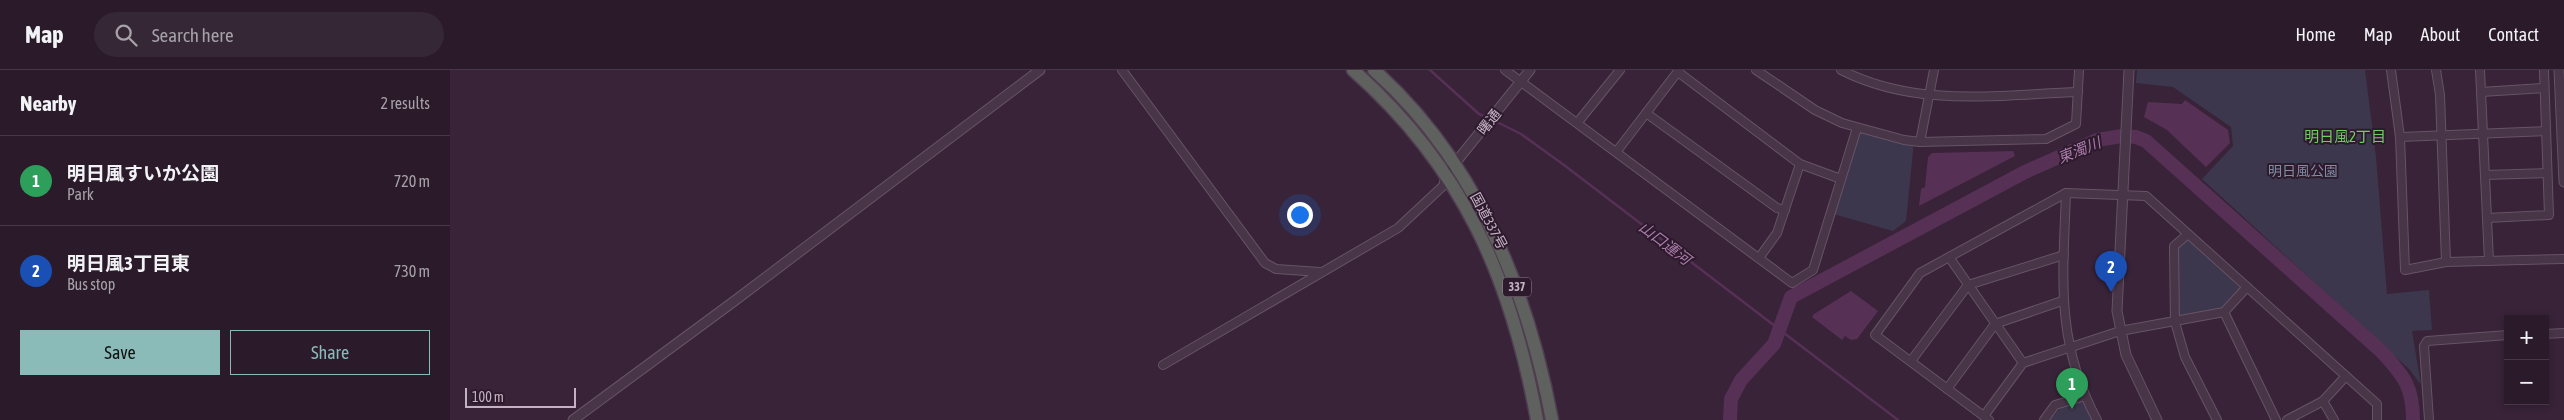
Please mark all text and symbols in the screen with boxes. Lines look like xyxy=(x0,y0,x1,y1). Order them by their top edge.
search box xyxy=(94,12,444,57)
text: Map xyxy=(25,21,64,48)
icon: search xyxy=(112,21,140,49)
text: Search here xyxy=(152,24,234,46)
text: Home xyxy=(2296,24,2336,45)
text: Map xyxy=(2364,24,2393,45)
text: About xyxy=(2421,24,2460,45)
text: Contact xyxy=(2488,24,2539,45)
text: Nearby xyxy=(20,91,76,115)
text: 2 results xyxy=(380,94,430,112)
street label: 曙通 xyxy=(1474,106,1504,138)
district label: 明日風2丁目 xyxy=(2304,128,2386,145)
water label: 東濁川 xyxy=(2055,133,2105,166)
text: 明日風すいか公園 xyxy=(67,162,219,184)
park label: 明日風公園 xyxy=(2268,163,2338,179)
text: 1 xyxy=(32,172,40,190)
text: 720 m xyxy=(394,172,430,190)
text: Park xyxy=(67,185,94,203)
street label: 国道337号 xyxy=(1467,190,1511,252)
your location xyxy=(1287,202,1313,228)
water label: 山口運河 xyxy=(1636,218,1696,270)
pin: 2 xyxy=(2095,251,2127,292)
text: 明日風3丁目東 xyxy=(67,252,190,274)
text: 2 xyxy=(32,262,40,280)
text: 730 m xyxy=(394,262,430,280)
text: Bus stop xyxy=(67,275,115,293)
road number: 337 xyxy=(1503,278,1531,296)
map controls xyxy=(2504,315,2549,405)
button: + xyxy=(2504,315,2549,360)
button: Save xyxy=(20,330,220,375)
button: Share xyxy=(230,330,430,375)
button: − xyxy=(2504,360,2549,405)
pin: 1 xyxy=(2056,368,2088,409)
scale bar xyxy=(465,385,576,408)
text: 100 m xyxy=(472,389,504,405)

